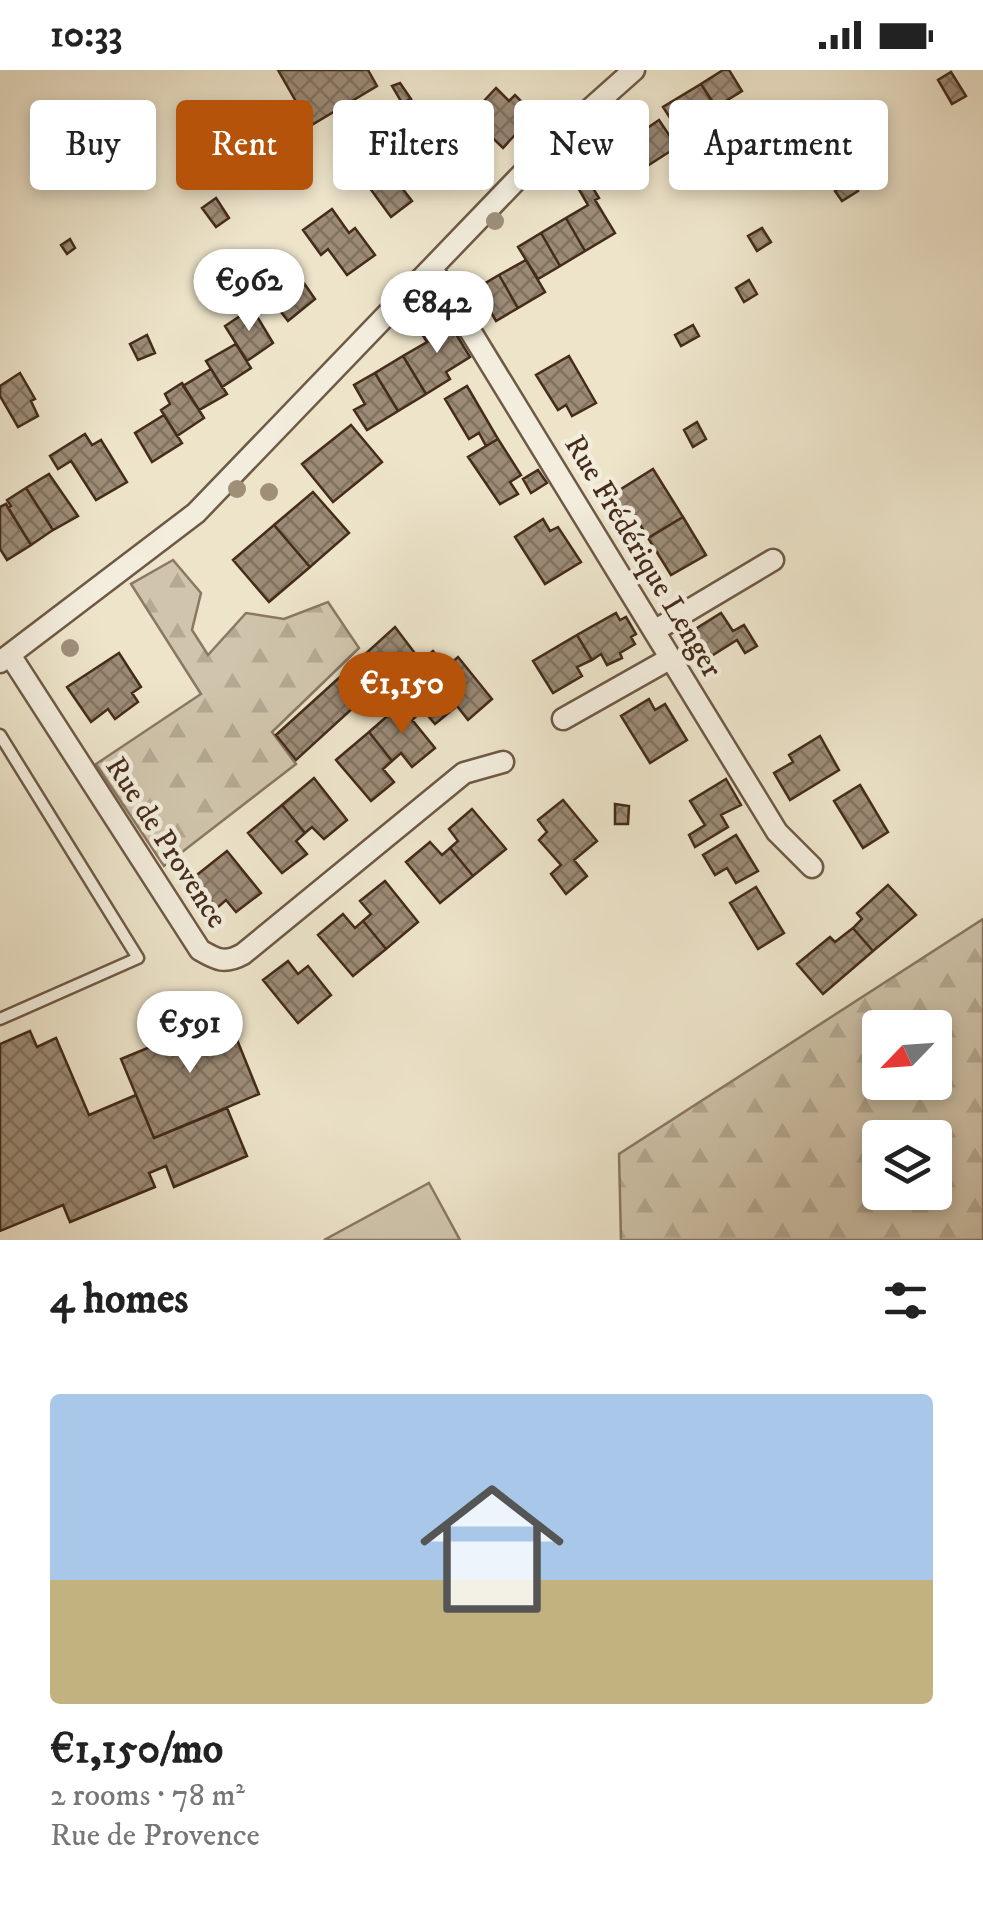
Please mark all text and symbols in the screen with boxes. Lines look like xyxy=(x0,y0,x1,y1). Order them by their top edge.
text: 10:33 xyxy=(50,11,123,59)
chip: Buy xyxy=(30,100,156,190)
chip: Rent xyxy=(176,100,313,190)
chip: Filters xyxy=(333,100,494,190)
chip: New xyxy=(514,100,649,190)
chip: Apartment xyxy=(669,100,888,190)
pin: €962 xyxy=(190,249,308,334)
text: €962 xyxy=(215,261,283,301)
pin: €842 xyxy=(378,271,496,356)
text: €842 xyxy=(403,283,471,323)
street label: Rue Frédérique Lenger xyxy=(556,429,730,685)
pin: €1,150 xyxy=(321,652,483,737)
text: €1,150 xyxy=(360,664,444,704)
street label: Rue de Provence xyxy=(97,750,235,935)
pin: €591 xyxy=(131,991,249,1076)
text: €591 xyxy=(159,1003,221,1043)
north arrow xyxy=(862,1010,952,1100)
map controls xyxy=(862,1010,952,1210)
button: layers xyxy=(862,1120,952,1210)
icon: filters xyxy=(878,1273,933,1328)
text: 4 homes xyxy=(50,1274,188,1326)
icon: home xyxy=(402,1459,582,1639)
text: €1,150/mo xyxy=(50,1724,223,1776)
text: 2 rooms · 78 m² xyxy=(50,1776,245,1816)
text: Rue de Provence xyxy=(50,1816,260,1856)

